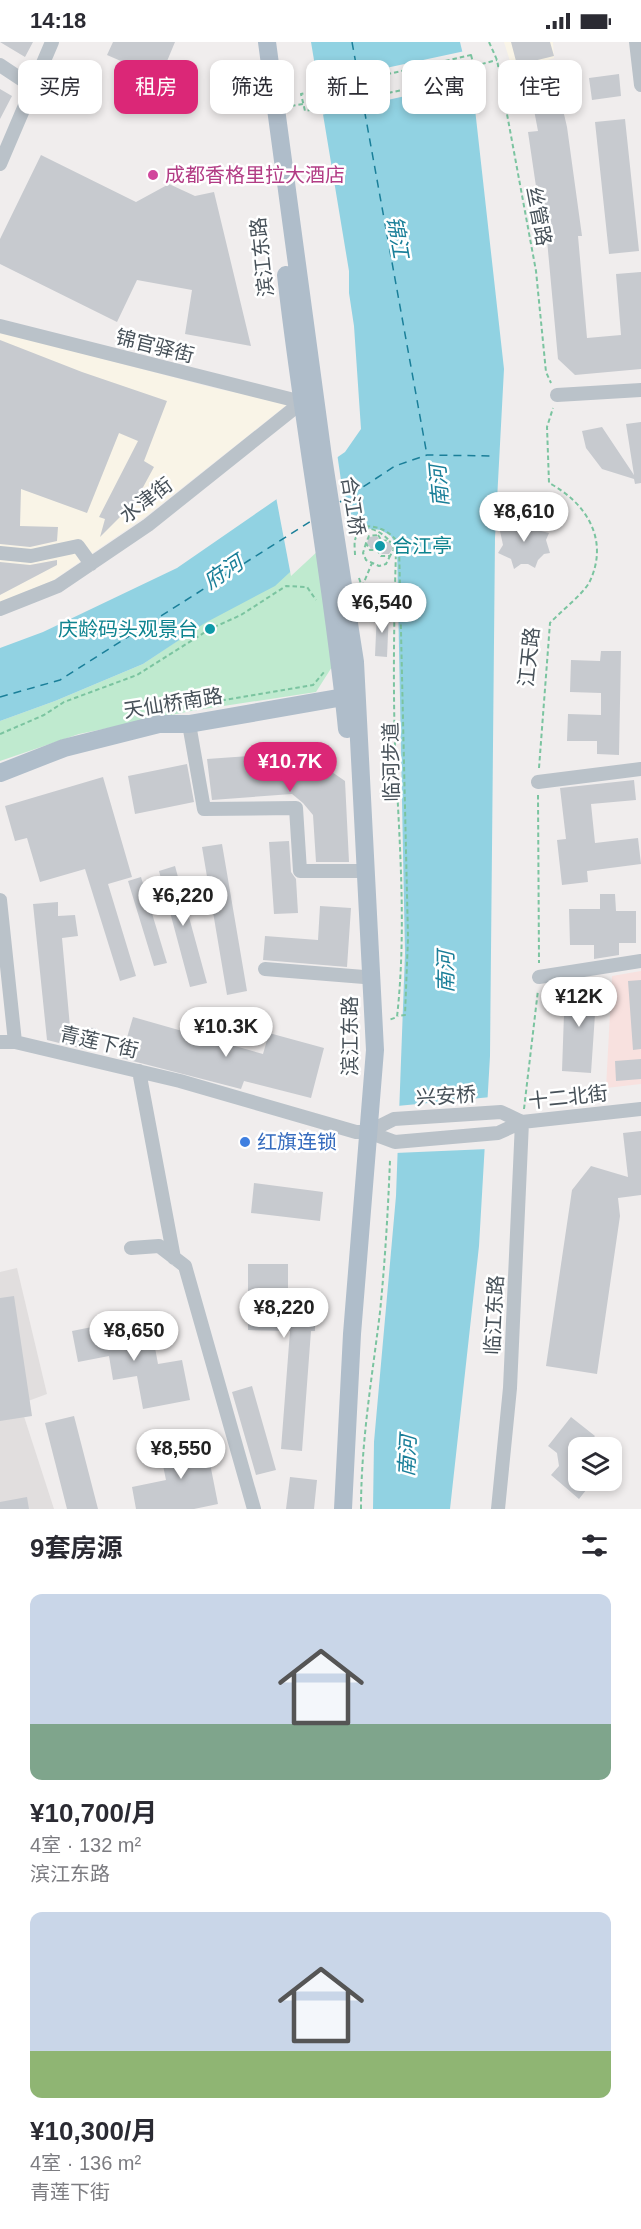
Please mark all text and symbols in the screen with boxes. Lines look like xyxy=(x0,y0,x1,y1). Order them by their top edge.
text: 14:18 xyxy=(30,8,86,33)
chip: 买房 xyxy=(18,60,102,114)
chip: 租房 xyxy=(114,60,198,114)
chip: 筛选 xyxy=(210,60,294,114)
chip: 新上 xyxy=(306,60,390,114)
chip: 公寓 xyxy=(402,60,486,114)
chip: 住宅 xyxy=(498,60,582,114)
place label: 成都香格里拉大酒店 xyxy=(165,164,345,186)
marker: 成都香格里拉大酒店 xyxy=(146,168,160,182)
street label: 丝管路 xyxy=(522,184,556,248)
water label: 锦江 xyxy=(383,214,413,262)
street label: 滨江东路 xyxy=(247,216,277,298)
street label: 锦官驿街 xyxy=(114,326,196,366)
water label: 南河 xyxy=(425,460,452,508)
street label: 水津街 xyxy=(115,473,177,527)
street label: 合江桥 xyxy=(337,475,369,537)
pin: ¥8,610 xyxy=(475,492,573,543)
text: ¥8,610 xyxy=(493,500,555,522)
place label: 合江亭 xyxy=(392,535,452,557)
marker: 合江亭 xyxy=(373,539,387,553)
water label: 府河 xyxy=(199,548,250,593)
pin: ¥6,540 xyxy=(333,583,431,634)
text: ¥6,540 xyxy=(351,591,413,613)
place label: 庆龄码头观景台 xyxy=(58,618,198,640)
marker: 庆龄码头观景台 xyxy=(203,622,217,636)
street label: 江天路 xyxy=(515,626,543,688)
street label: 天仙桥南路 xyxy=(122,684,224,722)
street label: 临河步道 xyxy=(379,722,403,802)
pin: ¥10.7K xyxy=(241,742,339,793)
text: ¥10.7K xyxy=(258,750,322,772)
pin: ¥6,220 xyxy=(134,876,232,927)
text: ¥6,220 xyxy=(152,884,214,906)
water label: 南河 xyxy=(434,947,457,993)
pin: ¥12K xyxy=(543,977,615,1028)
text: ¥12K xyxy=(555,985,603,1007)
street label: 滨江东路 xyxy=(339,996,361,1076)
pin: ¥10.3K xyxy=(177,1007,275,1058)
text: ¥10.3K xyxy=(194,1015,258,1037)
street label: 青莲下街 xyxy=(58,1022,140,1062)
street label: 十二北街 xyxy=(527,1082,609,1112)
street label: 兴安桥 xyxy=(415,1083,477,1109)
place label: 红旗连锁 xyxy=(257,1131,337,1153)
marker: 红旗连锁 xyxy=(238,1135,252,1149)
street label: 临江东路 xyxy=(481,1274,507,1356)
pin: ¥8,220 xyxy=(235,1288,333,1339)
text: ¥8,220 xyxy=(253,1296,315,1318)
pin: ¥8,650 xyxy=(85,1311,183,1362)
text: ¥8,650 xyxy=(103,1319,165,1341)
pin: ¥8,550 xyxy=(132,1429,230,1480)
water label: 南河 xyxy=(394,1430,420,1478)
text: ¥8,550 xyxy=(150,1437,212,1459)
map controls xyxy=(568,1437,622,1491)
button: layers xyxy=(568,1437,622,1491)
icon: filters xyxy=(578,1529,611,1562)
text: 9套房源 xyxy=(30,1533,122,1563)
icon: home xyxy=(267,1633,375,1741)
text: ¥10,700/月 xyxy=(30,1798,157,1828)
text: 4室 · 132 m² xyxy=(30,1834,141,1856)
text: 滨江东路 xyxy=(30,1863,110,1885)
icon: home xyxy=(267,1951,375,2059)
text: ¥10,300/月 xyxy=(30,2116,157,2146)
text: 4室 · 136 m² xyxy=(30,2152,141,2174)
text: 青莲下街 xyxy=(30,2181,110,2203)

